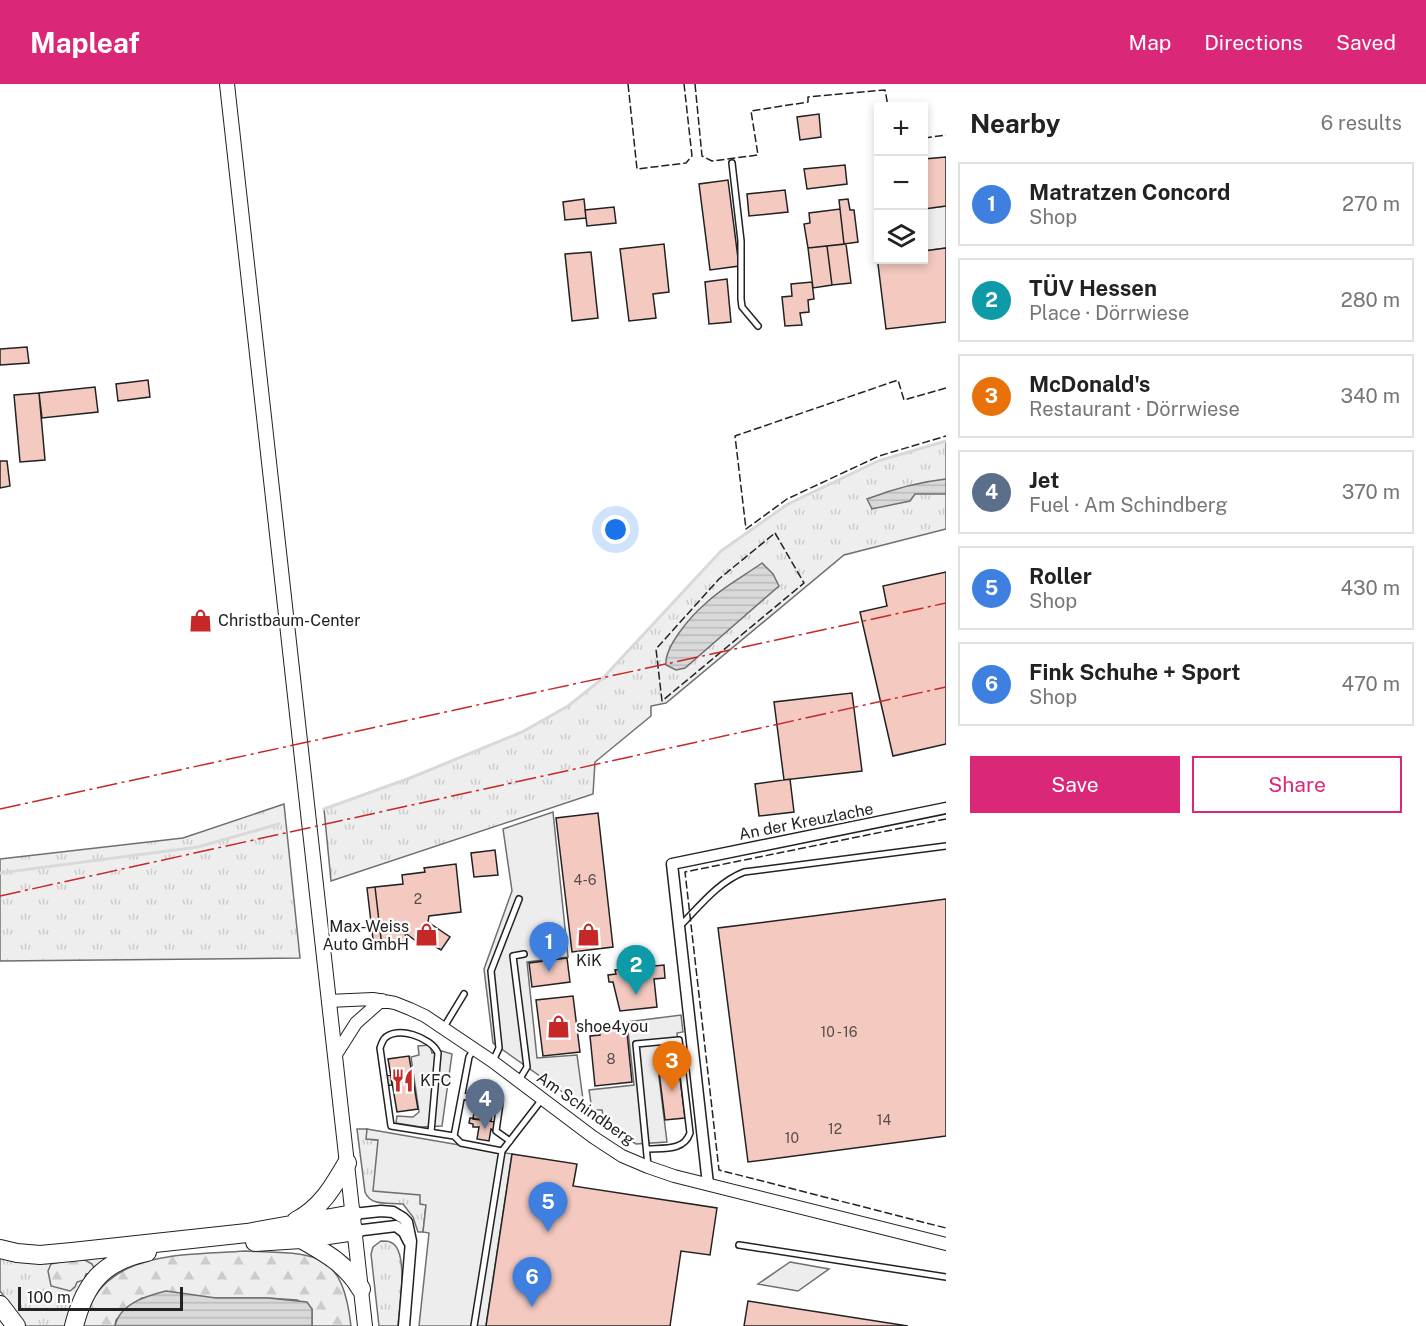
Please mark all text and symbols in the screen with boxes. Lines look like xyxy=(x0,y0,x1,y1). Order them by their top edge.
text: Mapleaf xyxy=(30,26,140,59)
text: Map xyxy=(1129,30,1171,55)
text: Directions xyxy=(1204,30,1303,55)
text: Saved xyxy=(1336,30,1396,55)
map controls xyxy=(874,102,928,264)
button: + xyxy=(874,102,928,156)
text: Nearby xyxy=(970,108,1060,139)
text: 6 results xyxy=(1321,111,1402,135)
button: − xyxy=(874,156,928,210)
text: Matratzen Concord xyxy=(1029,179,1230,205)
text: 1 xyxy=(987,192,996,216)
text: 270 m xyxy=(1342,192,1400,216)
text: Shop xyxy=(1029,205,1077,229)
button: layers xyxy=(874,210,928,264)
text: TÜV Hessen xyxy=(1029,275,1157,301)
text: 2 xyxy=(985,288,998,312)
text: 280 m xyxy=(1341,288,1400,312)
text: Place · Dörrwiese xyxy=(1029,301,1189,325)
text: McDonald's xyxy=(1029,371,1150,397)
text: 3 xyxy=(985,384,998,408)
text: 340 m xyxy=(1340,384,1400,408)
text: Restaurant · Dörrwiese xyxy=(1029,397,1240,421)
text: Jet xyxy=(1029,467,1059,493)
text: 4 xyxy=(985,480,998,504)
text: 370 m xyxy=(1342,480,1400,504)
text: Fuel · Am Schindberg xyxy=(1029,493,1228,517)
your location xyxy=(601,515,630,544)
text: Roller xyxy=(1029,563,1092,589)
text: 5 xyxy=(985,576,998,600)
text: 430 m xyxy=(1341,576,1400,600)
text: Shop xyxy=(1029,589,1077,613)
shop icon: Christbaum-Center xyxy=(187,607,213,633)
place label: Christbaum-Center xyxy=(218,611,360,630)
text: Fink Schuhe + Sport xyxy=(1029,659,1240,685)
text: 6 xyxy=(985,672,998,696)
text: 470 m xyxy=(1341,672,1400,696)
text: Shop xyxy=(1029,685,1077,709)
button: Save xyxy=(970,756,1180,813)
button: Share xyxy=(1192,756,1402,813)
street label: An der Kreuzlache xyxy=(737,799,875,844)
house number: 4-6 xyxy=(574,872,597,888)
house number: 2 xyxy=(414,891,422,907)
place label: Max-Weiss Auto GmbH xyxy=(322,917,409,954)
shop icon: Max-Weiss Auto GmbH xyxy=(414,922,440,948)
pin: 1 xyxy=(530,922,568,972)
shop icon: KiK xyxy=(576,922,602,948)
pin: 2 xyxy=(616,946,656,995)
place label: KiK xyxy=(576,951,602,970)
shop icon: shoe4you xyxy=(545,1013,571,1039)
place label: shoe4you xyxy=(576,1017,648,1036)
house number: 10 - 16 xyxy=(821,1024,858,1040)
pin: 3 xyxy=(652,1042,692,1091)
house number: 8 xyxy=(606,1051,616,1067)
restaurant icon: KFC xyxy=(389,1067,415,1093)
street label: Am Schindberg xyxy=(533,1068,638,1149)
place label: KFC xyxy=(420,1071,451,1090)
pin: 4 xyxy=(466,1080,504,1129)
house number: 14 xyxy=(877,1112,891,1128)
house number: 12 xyxy=(828,1121,842,1137)
house number: 10 xyxy=(785,1130,799,1146)
pin: 5 xyxy=(528,1182,568,1232)
pin: 6 xyxy=(512,1258,552,1307)
scale bar xyxy=(18,1284,183,1312)
text: 100 m xyxy=(27,1288,71,1307)

